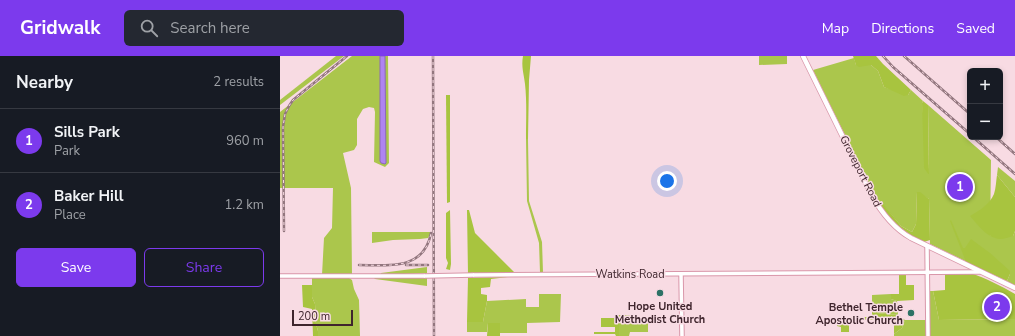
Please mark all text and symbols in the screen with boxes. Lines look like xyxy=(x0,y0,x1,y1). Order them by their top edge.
search box xyxy=(124,10,404,46)
text: Gridwalk xyxy=(20,15,100,41)
icon: search xyxy=(138,17,160,39)
text: Search here xyxy=(170,18,250,38)
text: Map xyxy=(822,19,849,38)
text: Directions xyxy=(871,19,934,38)
text: Saved xyxy=(956,19,995,38)
map controls xyxy=(967,68,1003,140)
button: + xyxy=(967,68,1003,104)
text: Nearby xyxy=(16,71,73,94)
text: 2 results xyxy=(213,73,264,91)
button: − xyxy=(967,104,1003,140)
text: Sills Park xyxy=(54,122,120,142)
text: 1 xyxy=(25,132,33,150)
text: 960 m xyxy=(226,132,264,150)
street label: Groveport Road xyxy=(836,133,885,210)
text: Park xyxy=(54,142,80,160)
your location xyxy=(657,171,677,191)
pin: 1 xyxy=(947,172,973,202)
text: Baker Hill xyxy=(54,186,123,206)
text: 2 xyxy=(25,196,33,214)
text: 1.2 km xyxy=(224,196,264,214)
text: Place xyxy=(54,206,86,224)
button: Save xyxy=(16,248,136,287)
button: Share xyxy=(144,248,264,287)
street label: Watkins Road xyxy=(595,267,665,282)
marker: Hope United Methodist Church xyxy=(655,288,665,298)
pin: 2 xyxy=(984,292,1010,322)
place label: Hope United Methodist Church xyxy=(615,299,705,327)
place label: Bethel Temple Apostolic Church xyxy=(815,300,903,328)
scale bar xyxy=(292,308,353,327)
marker: Bethel Temple Apostolic Church xyxy=(906,308,916,318)
text: 200 m xyxy=(298,309,330,324)

